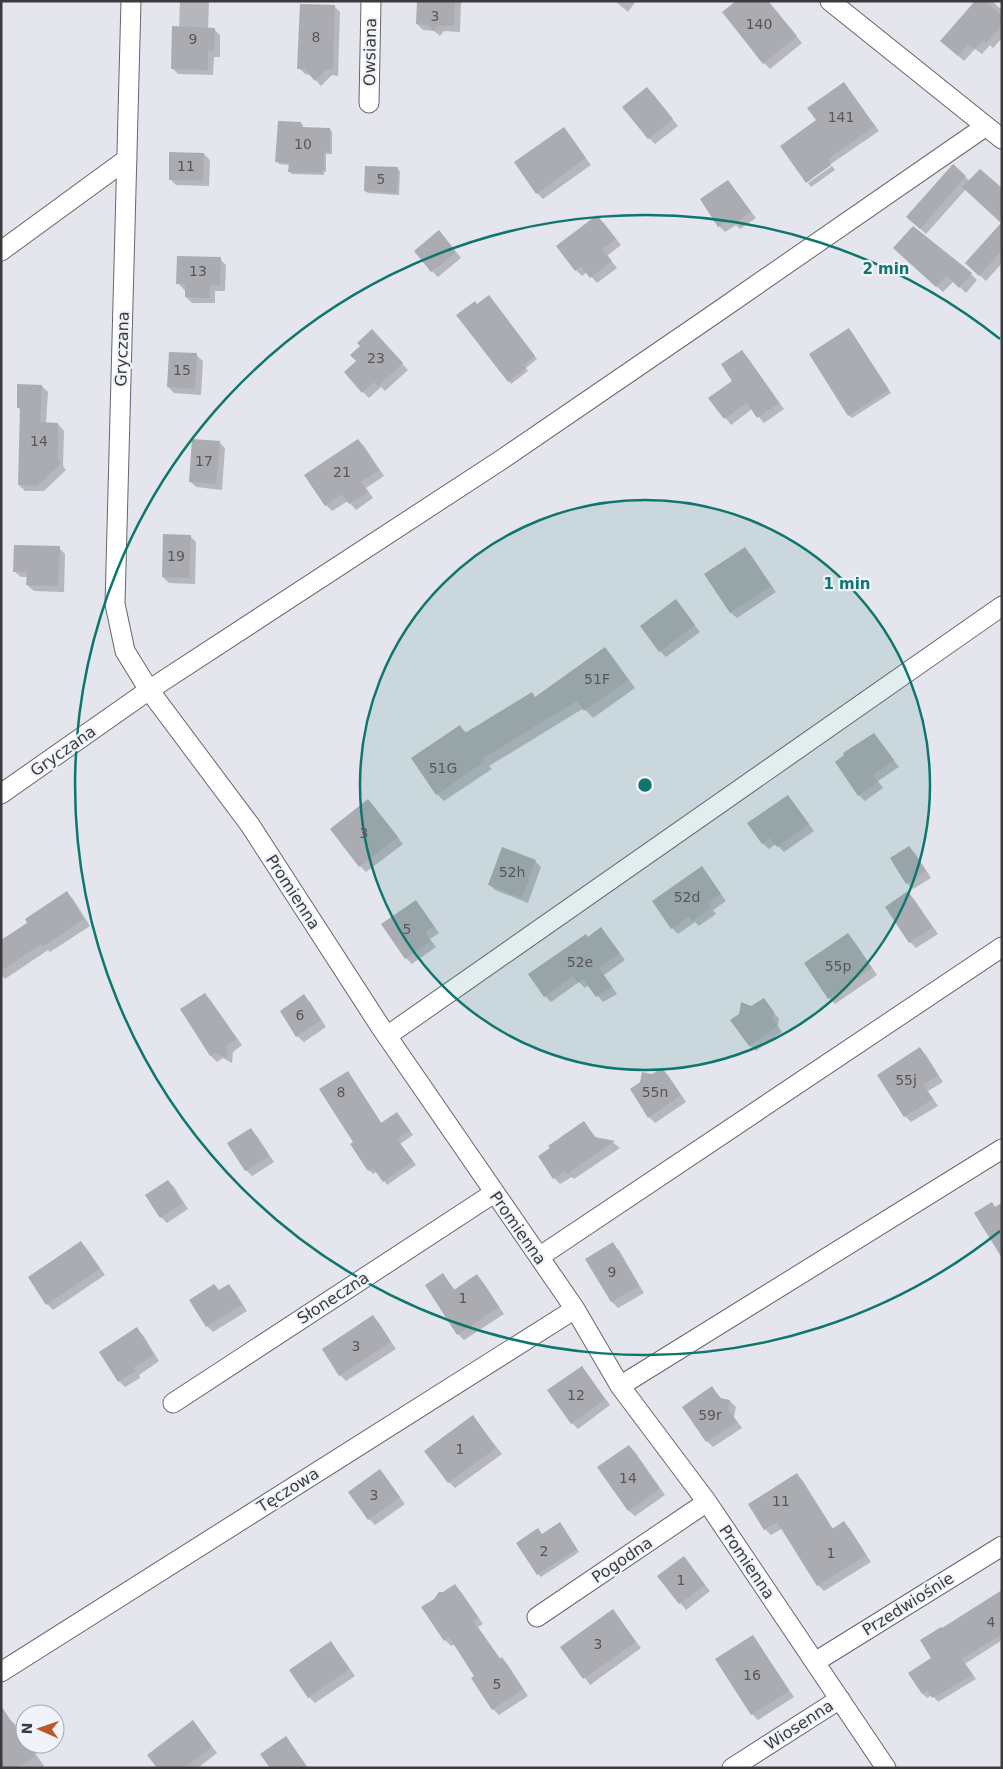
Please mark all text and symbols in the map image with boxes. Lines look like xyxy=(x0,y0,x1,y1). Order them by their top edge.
house number: 3 xyxy=(431,8,439,24)
house number: 140 xyxy=(746,16,772,32)
street label: Owsiana xyxy=(360,18,380,86)
house number: 8 xyxy=(312,29,320,45)
house number: 9 xyxy=(189,31,197,47)
house number: 141 xyxy=(828,109,854,125)
house number: 10 xyxy=(294,136,312,152)
house number: 11 xyxy=(177,158,195,174)
house number: 5 xyxy=(377,171,385,187)
text: 2 min xyxy=(862,260,910,278)
house number: 13 xyxy=(189,263,207,279)
street label: Gryczana xyxy=(111,311,133,387)
house number: 23 xyxy=(367,350,385,366)
house number: 15 xyxy=(173,362,191,378)
house number: 14 xyxy=(30,433,48,449)
house number: 17 xyxy=(195,453,213,469)
house number: 21 xyxy=(333,464,351,480)
house number: 19 xyxy=(167,548,185,564)
text: 1 min xyxy=(823,575,871,593)
house number: 51F xyxy=(584,671,610,687)
street label: Gryczana xyxy=(27,722,99,780)
house number: 51G xyxy=(429,760,457,776)
centre of rings xyxy=(636,776,654,794)
house number: 3 xyxy=(360,825,368,841)
street label: Promienna xyxy=(262,851,324,933)
house number: 52h xyxy=(499,864,525,880)
house number: 52d xyxy=(674,889,700,905)
house number: 5 xyxy=(403,921,411,937)
house number: 52e xyxy=(567,954,593,970)
house number: 55p xyxy=(825,958,851,974)
house number: 6 xyxy=(296,1007,305,1023)
house number: 55j xyxy=(895,1072,917,1088)
house number: 8 xyxy=(337,1084,345,1100)
house number: 55n xyxy=(642,1084,668,1100)
street label: Promienna xyxy=(486,1188,550,1268)
house number: 9 xyxy=(608,1264,616,1280)
street label: Słoneczna xyxy=(294,1268,372,1328)
house number: 1 xyxy=(459,1290,467,1306)
house number: 3 xyxy=(352,1338,360,1354)
house number: 12 xyxy=(567,1387,585,1403)
house number: 59r xyxy=(698,1407,722,1423)
house number: 1 xyxy=(456,1441,464,1457)
street label: Tęczowa xyxy=(253,1464,323,1517)
house number: 14 xyxy=(619,1470,637,1486)
house number: 3 xyxy=(370,1487,378,1503)
house number: 11 xyxy=(772,1493,790,1509)
street label: Promienna xyxy=(715,1521,779,1603)
street label: Pogodna xyxy=(588,1533,656,1587)
house number: 2 xyxy=(540,1543,548,1559)
house number: 1 xyxy=(827,1545,835,1561)
street label: Przedwiośnie xyxy=(859,1568,957,1640)
house number: 1 xyxy=(677,1572,685,1588)
house number: 4 xyxy=(987,1614,996,1630)
house number: 3 xyxy=(594,1636,602,1652)
house number: 16 xyxy=(743,1667,761,1683)
house number: 5 xyxy=(493,1676,501,1692)
street label: Wiosenna xyxy=(761,1696,837,1754)
north arrow xyxy=(15,1704,65,1754)
text: N xyxy=(19,1722,35,1735)

